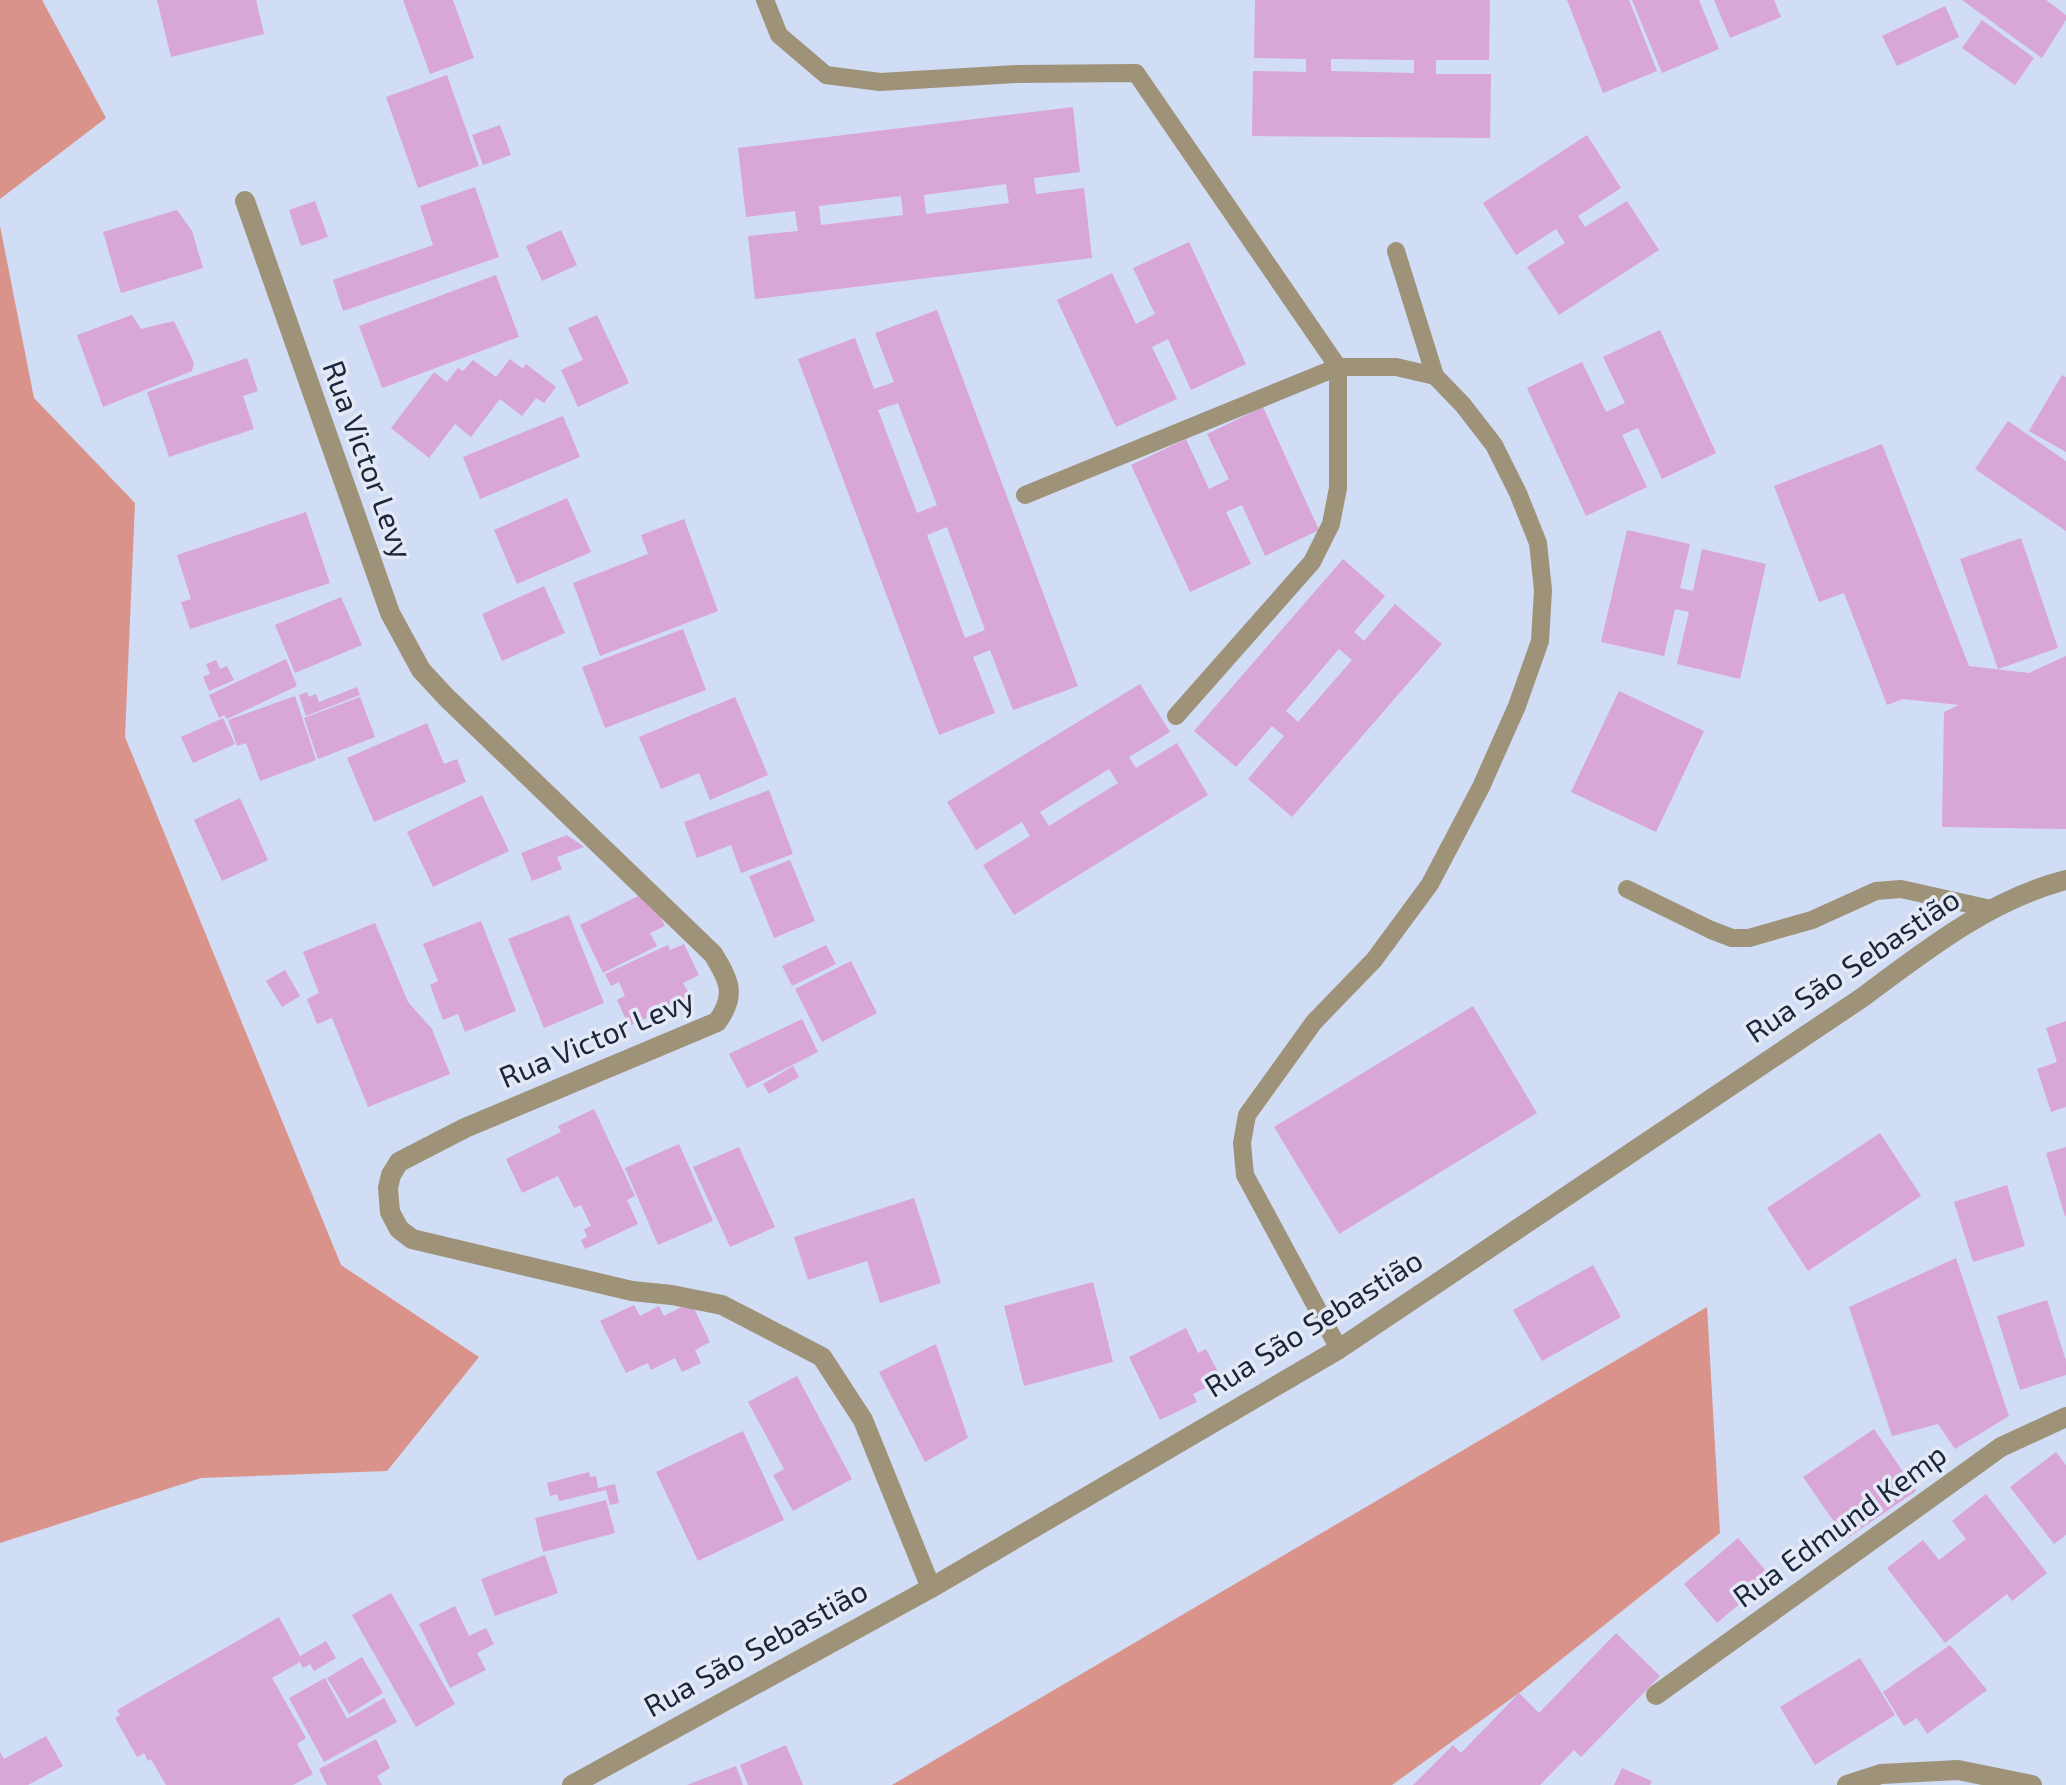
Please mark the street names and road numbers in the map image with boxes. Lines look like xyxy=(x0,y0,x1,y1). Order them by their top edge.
street label: Rua Victor Levy xyxy=(316,355,421,563)
street label: Rua São Sebastião xyxy=(1738,880,1966,1049)
street label: Rua Victor Levy xyxy=(493,980,699,1094)
street label: Rua São Sebastião xyxy=(1197,1241,1428,1404)
street label: Rua Edmund Kemp xyxy=(1725,1435,1952,1614)
street label: Rua São Sebastião xyxy=(637,1571,873,1724)

